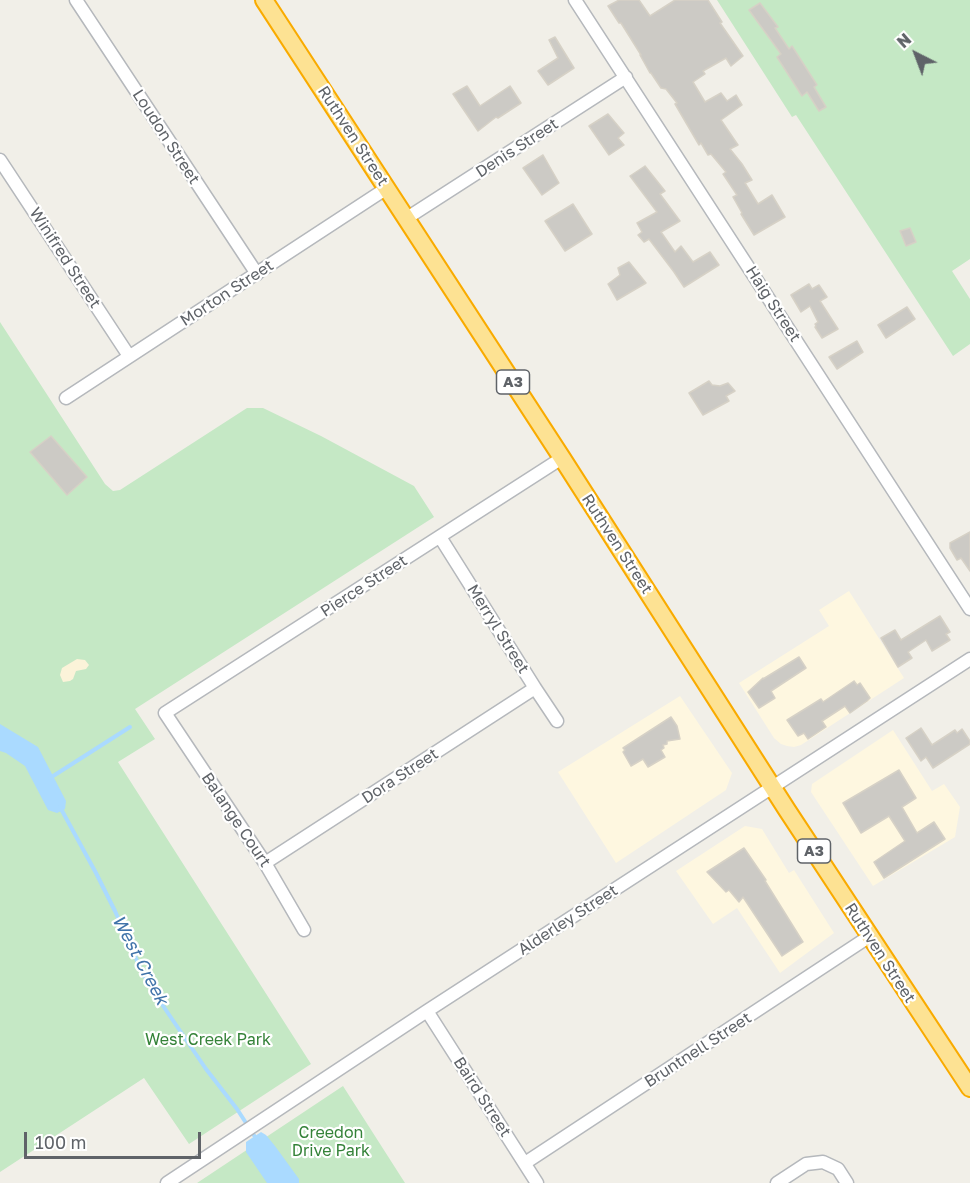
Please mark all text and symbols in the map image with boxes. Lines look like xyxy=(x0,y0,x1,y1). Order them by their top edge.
north arrow xyxy=(886,24,946,84)
text: N xyxy=(893,29,915,52)
street label: Ruthven Street xyxy=(314,82,392,190)
street label: Loudon Street xyxy=(128,86,204,188)
street label: Denis Street xyxy=(472,114,562,182)
street label: Winifred Street xyxy=(25,204,105,312)
street label: Morton Street xyxy=(177,256,277,330)
street label: Haig Street xyxy=(741,262,805,346)
road number: A3 xyxy=(496,370,530,394)
street label: Ruthven Street xyxy=(578,490,656,598)
street label: Pierce Street xyxy=(317,551,411,621)
street label: Merryl Street xyxy=(463,581,533,677)
street label: Dora Street xyxy=(358,744,442,808)
street label: Balange Court xyxy=(197,769,275,871)
road number: A3 xyxy=(798,839,830,863)
street label: Alderley Street xyxy=(515,881,621,959)
street label: Ruthven Street xyxy=(841,899,919,1007)
water label: West Creek xyxy=(107,912,173,1008)
street label: Bruntnell Street xyxy=(641,1008,755,1092)
park label: West Creek Park xyxy=(145,1030,271,1050)
street label: Baird Street xyxy=(449,1053,515,1141)
scale bar xyxy=(27,1120,204,1158)
park label: Creedon Drive Park xyxy=(292,1123,370,1161)
text: 100 m xyxy=(35,1131,86,1153)

